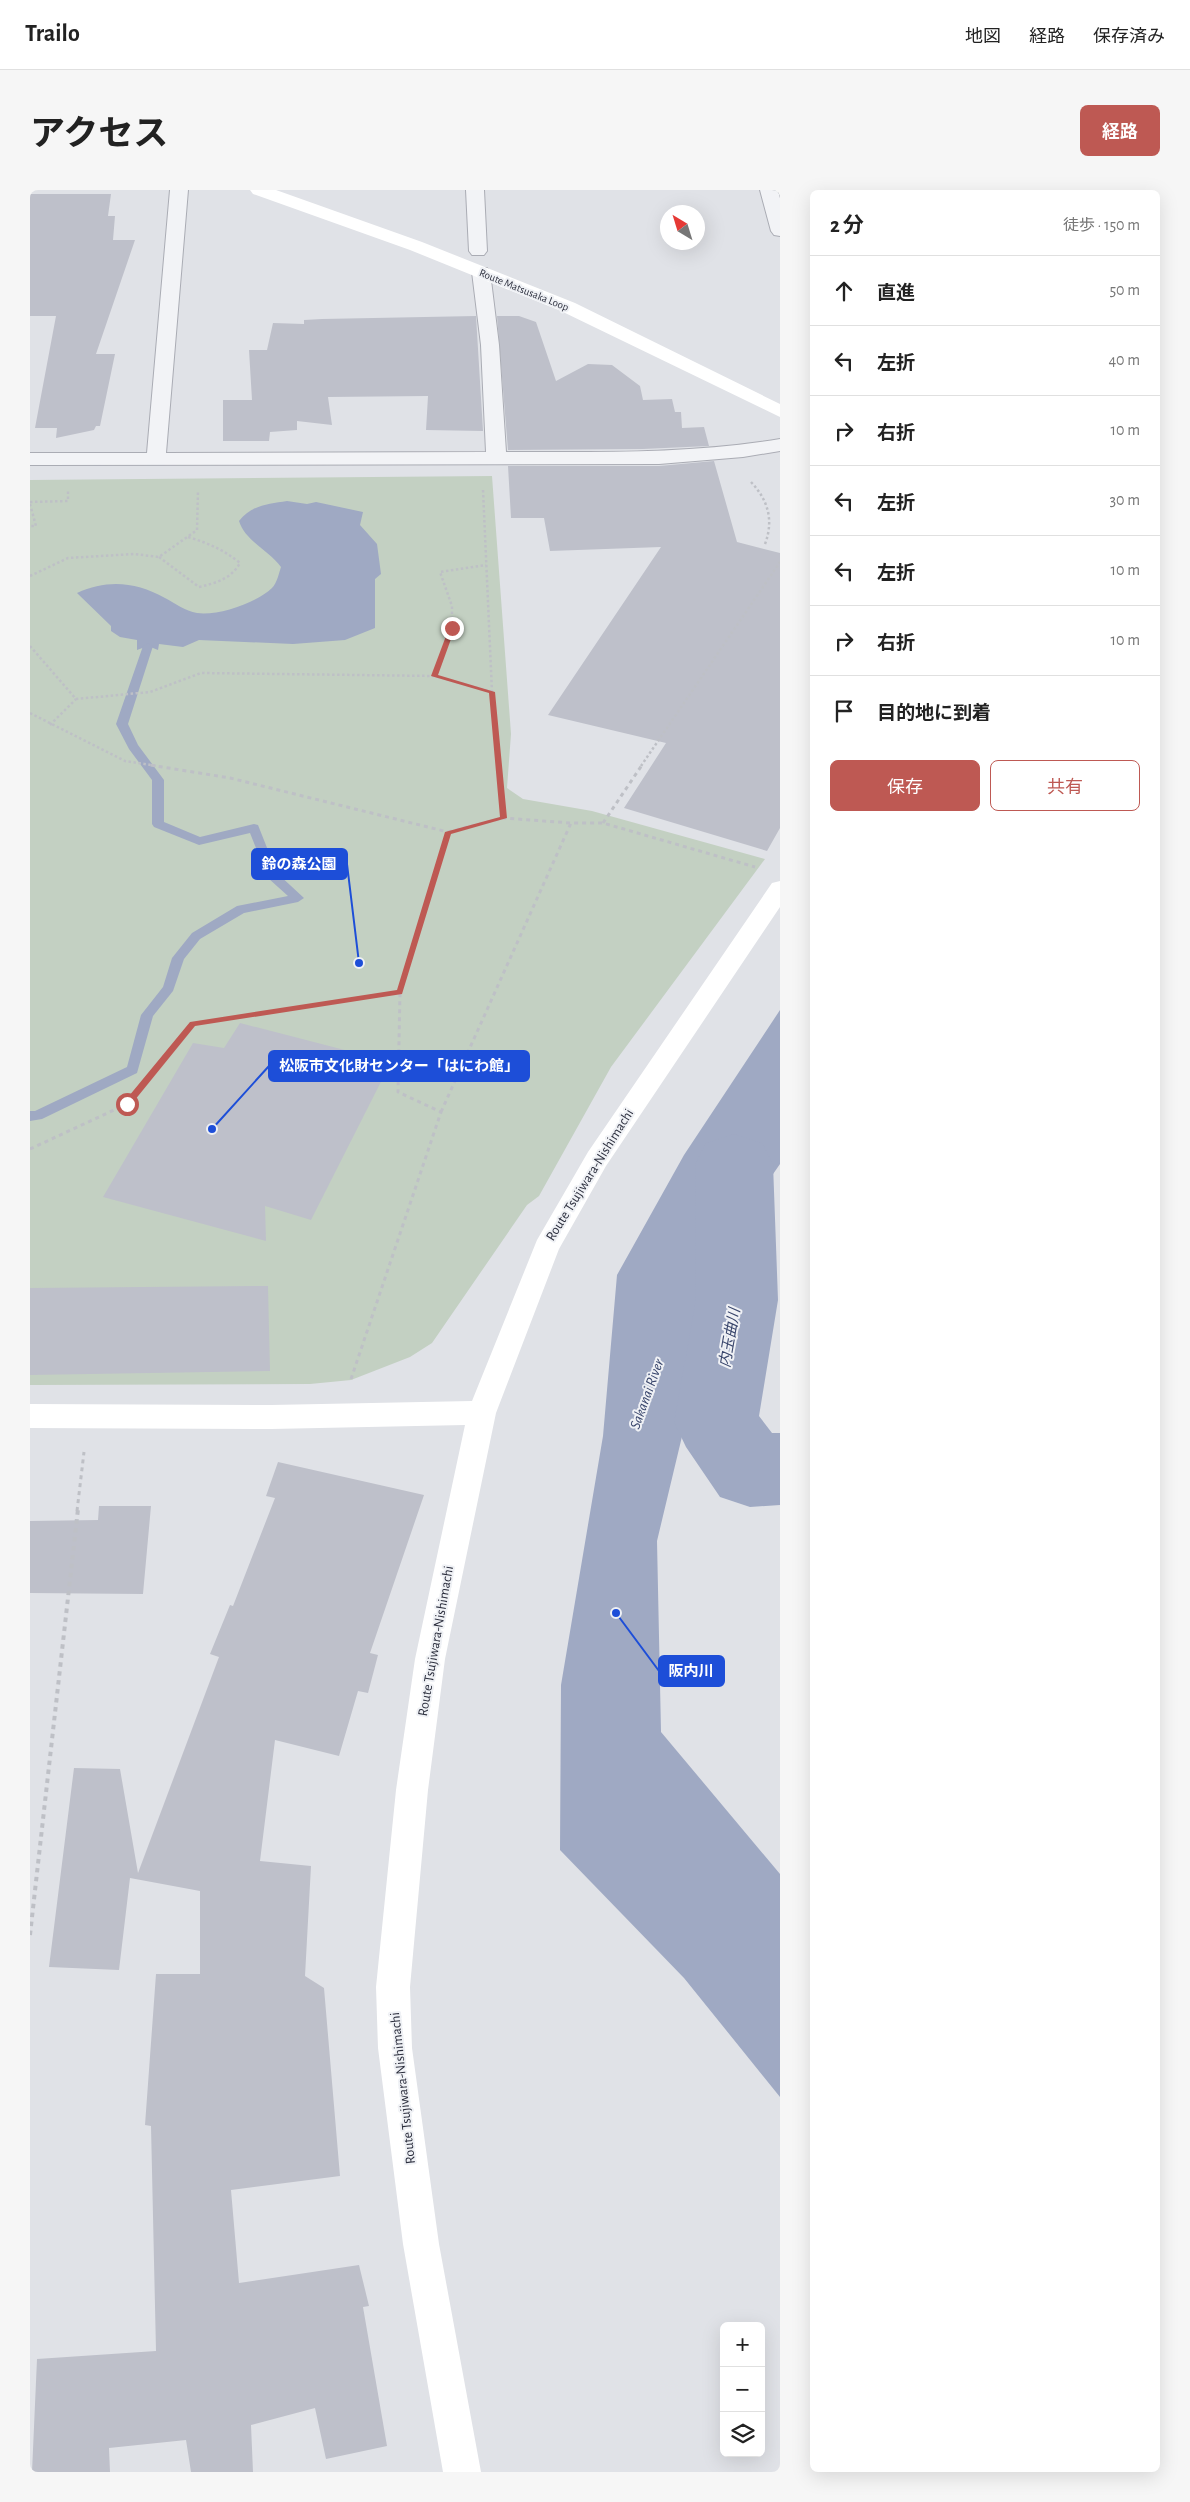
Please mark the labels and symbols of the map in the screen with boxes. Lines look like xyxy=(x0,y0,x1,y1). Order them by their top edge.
north arrow xyxy=(660,205,705,250)
street label: Route Matsusaka Loop xyxy=(478,267,571,313)
route end xyxy=(441,617,464,640)
callout: 鈴の森公園 xyxy=(252,849,347,879)
text: 鈴の森公園 xyxy=(261,856,337,872)
callout: 松阪市文化財センター「はにわ館」 xyxy=(269,1051,529,1081)
text: 松阪市文化財センター「はにわ館」 xyxy=(279,1058,519,1074)
route start xyxy=(116,1093,139,1116)
street label: Route Tsujiwara-Nishimachi xyxy=(544,1107,636,1243)
water label: 内玉曲川 xyxy=(716,1305,743,1369)
water label: Sakanai River xyxy=(627,1356,667,1431)
street label: Route Tsujiwara-Nishimachi xyxy=(416,1565,456,1717)
callout: 阪内川 xyxy=(659,1656,724,1686)
text: 阪内川 xyxy=(668,1663,714,1679)
street label: Route Tsujiwara-Nishimachi xyxy=(388,2011,418,2165)

